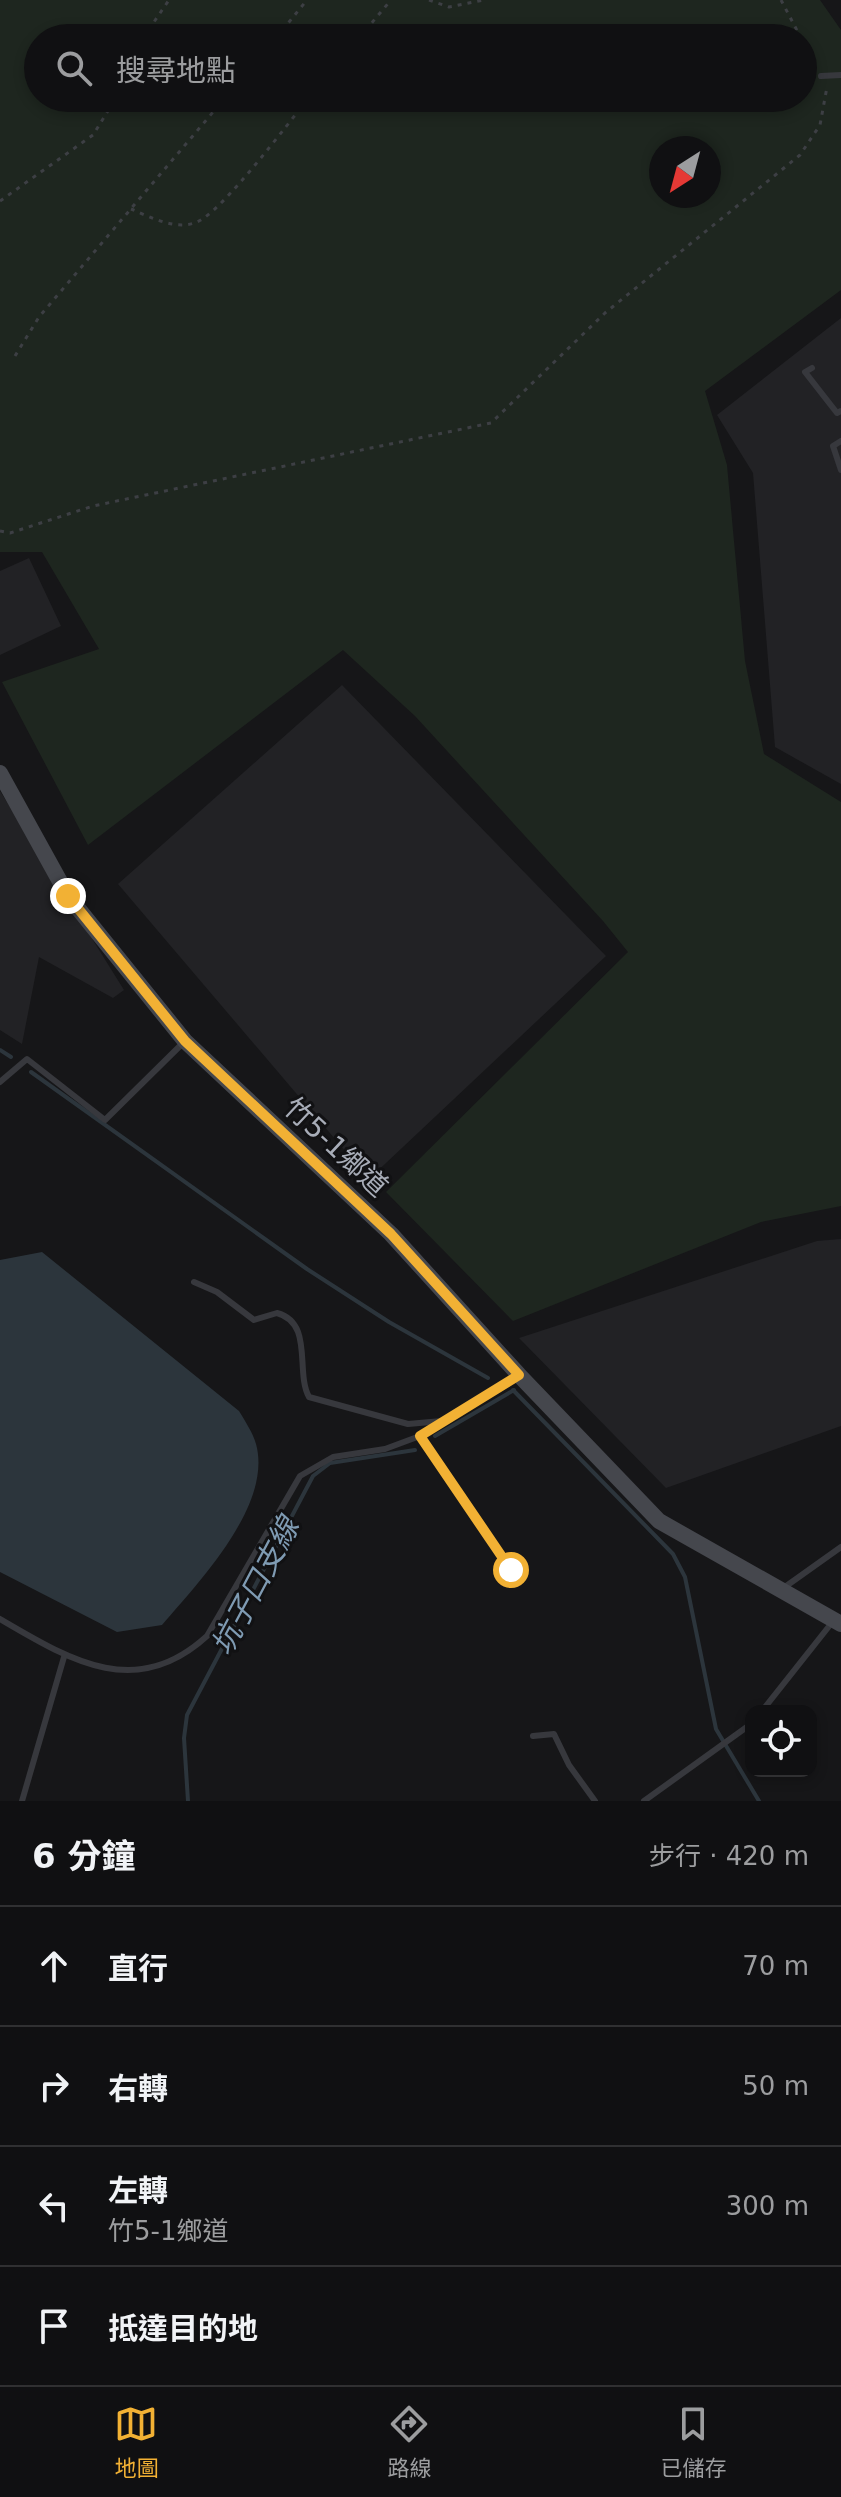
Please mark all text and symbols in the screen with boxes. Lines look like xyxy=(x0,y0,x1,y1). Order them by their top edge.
search box xyxy=(24,24,817,112)
icon: search xyxy=(52,46,96,90)
text: 搜尋地點 xyxy=(116,53,236,88)
north arrow xyxy=(649,136,721,208)
route end xyxy=(50,878,86,914)
street label: 竹5-1鄉道 xyxy=(277,1091,395,1203)
water label: 坑子口支線 xyxy=(204,1509,307,1660)
route start xyxy=(493,1552,529,1588)
map controls xyxy=(745,1705,817,1777)
button: locate xyxy=(745,1705,817,1777)
text: 6 分鐘 xyxy=(32,1836,136,1876)
text: 步行 · 420 m xyxy=(649,1841,809,1871)
icon: ahead xyxy=(32,1944,76,1988)
text: 直行 xyxy=(108,1951,168,1986)
text: 70 m xyxy=(742,1951,809,1981)
icon: right xyxy=(32,2064,76,2108)
text: 右轉 xyxy=(108,2071,168,2106)
text: 50 m xyxy=(742,2071,809,2101)
text: 左轉 xyxy=(108,2173,168,2208)
icon: left xyxy=(32,2184,76,2228)
text: 300 m xyxy=(726,2191,809,2221)
text: 竹5-1鄉道 xyxy=(108,2216,228,2246)
icon: arrive xyxy=(32,2304,76,2348)
text: 抵達目的地 xyxy=(108,2311,258,2346)
tab: 地圖 xyxy=(114,2402,159,2482)
tab: 路線 xyxy=(387,2402,432,2482)
tab: 已儲存 xyxy=(660,2402,727,2482)

